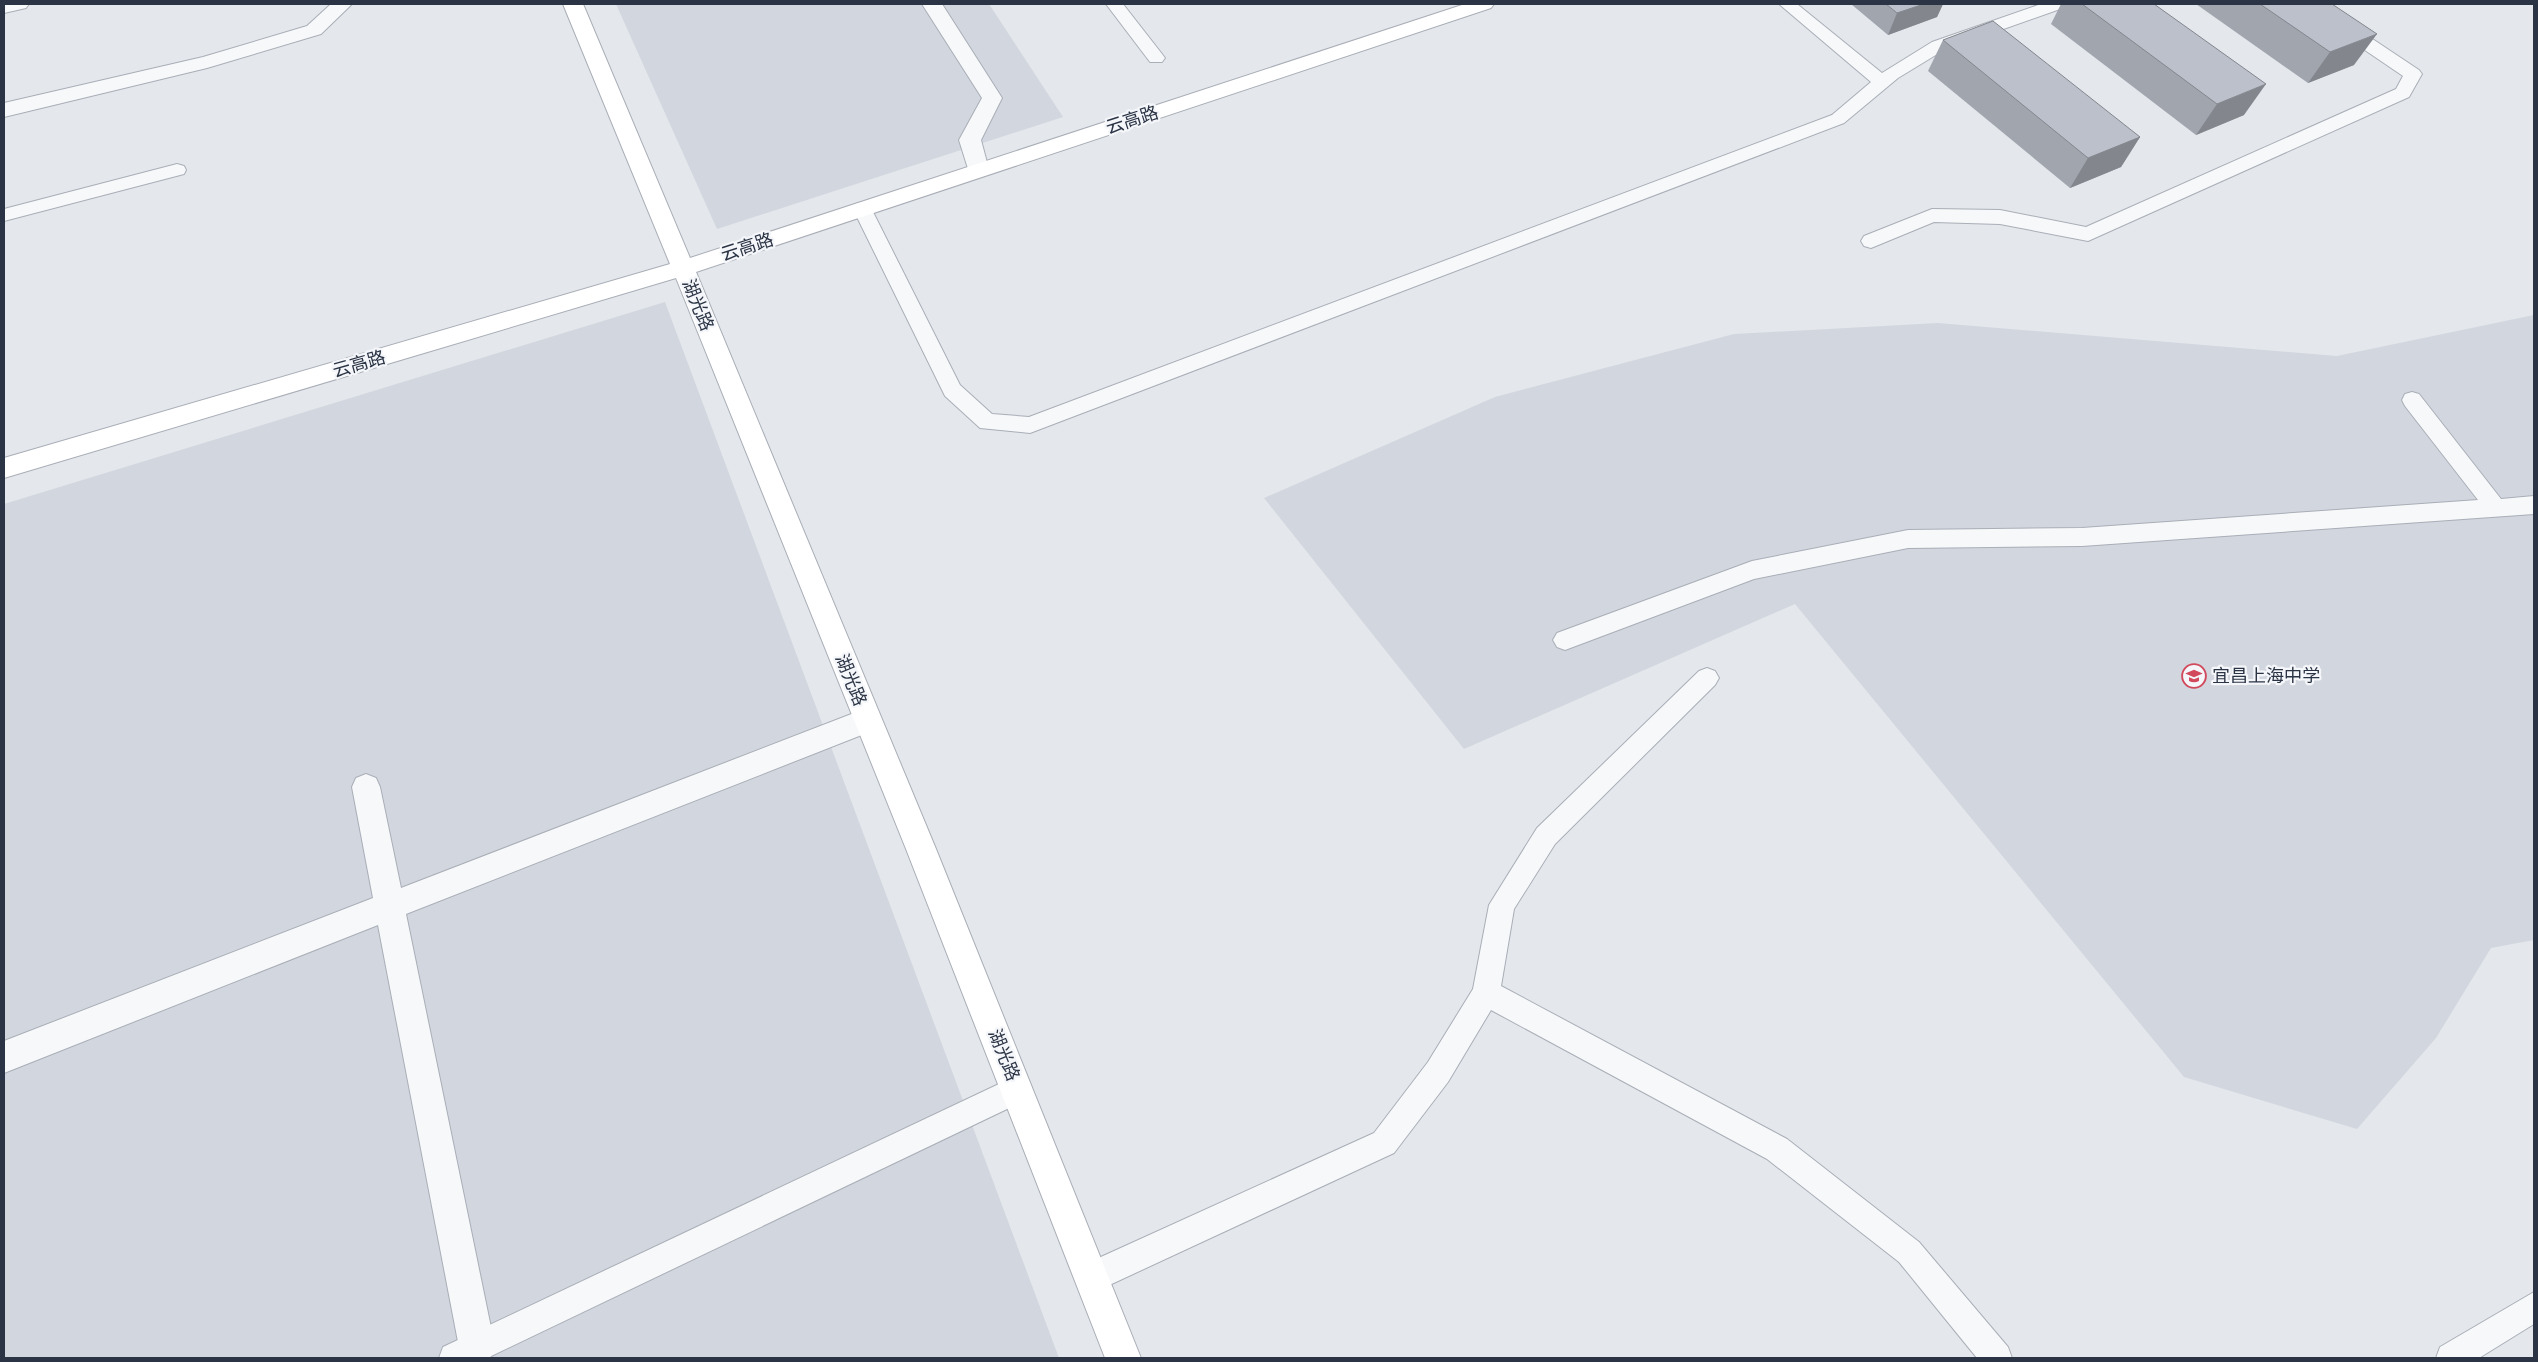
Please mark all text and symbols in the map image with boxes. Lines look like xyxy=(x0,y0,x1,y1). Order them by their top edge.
street label: 云高路 xyxy=(1103,101,1161,138)
street label: 云高路 xyxy=(718,228,776,265)
street label: 湖光路 xyxy=(679,276,718,334)
street label: 云高路 xyxy=(330,346,388,381)
street label: 湖光路 xyxy=(832,651,871,709)
school or university icon: 宜昌上海中学 xyxy=(2181,663,2207,689)
place label: 宜昌上海中学 xyxy=(2212,665,2320,686)
street label: 湖光路 xyxy=(985,1026,1024,1084)

